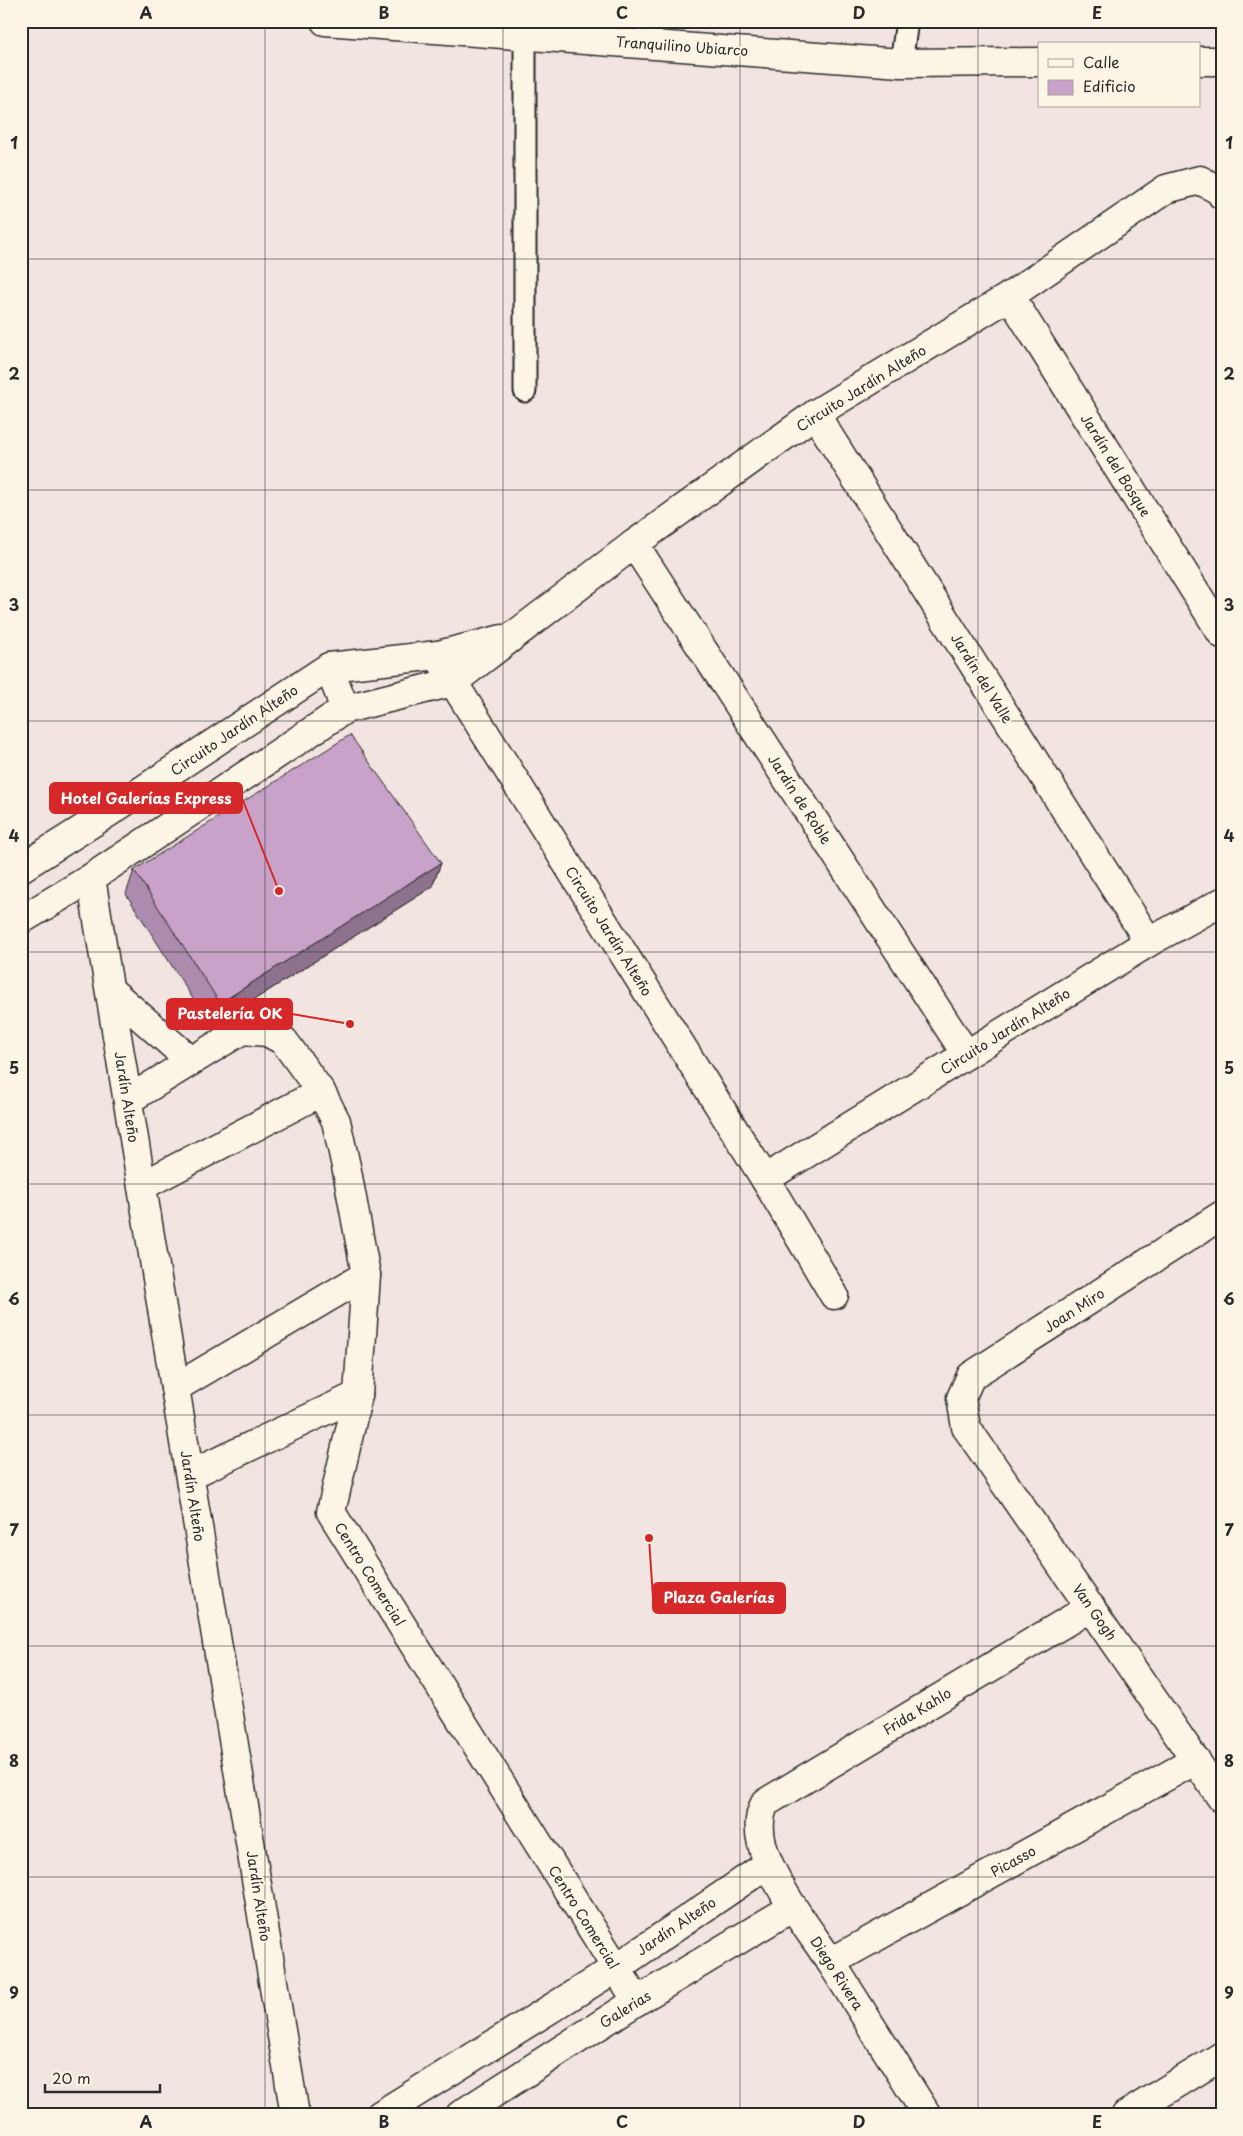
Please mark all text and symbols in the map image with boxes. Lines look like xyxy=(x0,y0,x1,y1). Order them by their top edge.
text: A xyxy=(140,0,153,24)
text: B xyxy=(379,0,390,24)
text: C xyxy=(616,0,628,24)
text: D xyxy=(853,0,865,24)
text: E xyxy=(1092,0,1102,24)
street label: Tranquilino Ubiarco xyxy=(615,31,749,61)
legend xyxy=(1038,42,1200,108)
text: Calle xyxy=(1083,50,1120,73)
text: Edificio xyxy=(1083,74,1136,97)
text: 1 xyxy=(10,130,18,154)
text: 1 xyxy=(1225,130,1233,154)
street label: Circuito Jardín Alteño xyxy=(792,339,930,437)
text: 2 xyxy=(8,361,20,385)
text: 2 xyxy=(1223,361,1235,385)
street label: Jardín del Bosque xyxy=(1076,409,1156,521)
text: 3 xyxy=(9,592,19,616)
text: 3 xyxy=(1224,592,1234,616)
street label: Jardín del Valle xyxy=(946,629,1018,727)
street label: Circuito Jardín Alteño xyxy=(166,679,302,781)
street label: Jardín de Roble xyxy=(763,750,837,848)
callout: Hotel Galerías Express xyxy=(50,783,242,813)
text: Hotel Galerías Express xyxy=(61,786,231,809)
text: 4 xyxy=(9,823,20,847)
text: 4 xyxy=(1224,823,1235,847)
street label: Circuito Jardín Alteño xyxy=(560,862,658,1000)
street label: Circuito Jardín Alteño xyxy=(936,982,1074,1080)
callout: Pastelería OK xyxy=(167,999,292,1029)
text: Pastelería OK xyxy=(178,1001,282,1024)
street label: Jardín Alteño xyxy=(109,1050,145,1144)
text: 5 xyxy=(9,1055,19,1079)
text: 5 xyxy=(1224,1055,1234,1079)
street label: Joan Miro xyxy=(1039,1282,1109,1338)
text: 6 xyxy=(8,1286,20,1310)
text: 6 xyxy=(1223,1286,1235,1310)
street label: Jardín Alteño xyxy=(175,1449,211,1543)
text: 7 xyxy=(9,1517,19,1541)
text: 7 xyxy=(1224,1517,1234,1541)
street label: Centro Comercial xyxy=(330,1518,410,1630)
street label: Van Gogh xyxy=(1068,1579,1122,1645)
callout: Plaza Galerías xyxy=(653,1583,785,1613)
text: Plaza Galerías xyxy=(663,1585,775,1608)
street label: Frida Kahlo xyxy=(879,1682,955,1740)
text: 8 xyxy=(9,1748,19,1772)
text: 8 xyxy=(1224,1748,1234,1772)
street label: Picasso xyxy=(987,1840,1040,1882)
street label: Jardín Alteño xyxy=(241,1849,277,1943)
street label: Centro Comercial xyxy=(544,1861,624,1973)
street label: Jardín Alteño xyxy=(632,1892,720,1960)
street label: Diego Rivera xyxy=(805,1932,869,2014)
text: 9 xyxy=(9,1980,19,2004)
text: 9 xyxy=(1224,1980,1234,2004)
street label: Galerias xyxy=(595,1985,655,2033)
scale bar xyxy=(45,2061,160,2093)
text: 20 m xyxy=(52,2066,91,2089)
text: A xyxy=(140,2109,153,2133)
text: B xyxy=(379,2109,390,2133)
text: C xyxy=(616,2109,628,2133)
text: D xyxy=(853,2109,865,2133)
text: E xyxy=(1092,2109,1102,2133)

